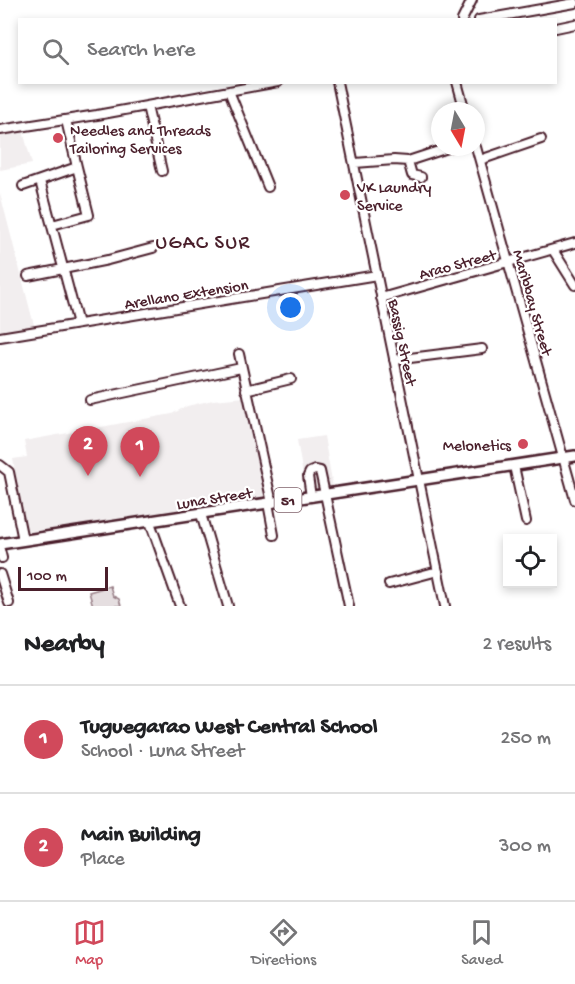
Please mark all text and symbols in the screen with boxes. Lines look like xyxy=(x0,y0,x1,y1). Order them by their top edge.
search box xyxy=(18,18,557,84)
icon: search xyxy=(39,35,72,68)
text: Search here xyxy=(87,38,195,64)
north arrow xyxy=(431,102,485,156)
place label: Needles and Threads Tailoring Services xyxy=(69,123,211,160)
marker: Needles and Threads Tailoring Services xyxy=(51,131,65,145)
place label: VK Laundry Service xyxy=(356,180,431,217)
marker: VK Laundry Service xyxy=(338,188,352,202)
district label: UGAC SUR xyxy=(156,233,250,256)
street label: Arao Street xyxy=(417,247,500,286)
street label: Maribbay Street xyxy=(506,248,555,359)
street label: Arellano Extension xyxy=(123,277,250,316)
your location xyxy=(276,293,305,322)
street label: Bassig Street xyxy=(382,297,419,389)
pin: 2 xyxy=(68,426,107,476)
pin: 1 xyxy=(120,428,160,477)
marker: Melonetics xyxy=(516,437,530,451)
place label: Melonetics xyxy=(443,438,512,457)
street label: Luna Street xyxy=(175,485,255,516)
road number: 51 xyxy=(274,488,302,512)
map controls xyxy=(503,534,557,588)
button: locate xyxy=(503,534,557,588)
scale bar xyxy=(18,564,108,592)
text: 100 m xyxy=(27,568,67,587)
text: Nearby xyxy=(24,630,105,661)
text: 2 results xyxy=(482,634,551,657)
text: Tuguegarao West Central School xyxy=(81,715,378,741)
text: 1 xyxy=(39,728,48,751)
text: 250 m xyxy=(500,728,551,751)
text: School · Luna Street xyxy=(81,741,244,764)
text: Main Building xyxy=(81,823,201,849)
text: 2 xyxy=(39,836,48,859)
text: 300 m xyxy=(499,836,551,859)
text: Place xyxy=(81,849,125,872)
tab: Map xyxy=(73,916,106,971)
tab: Directions xyxy=(251,916,316,971)
tab: Saved xyxy=(461,916,502,971)

